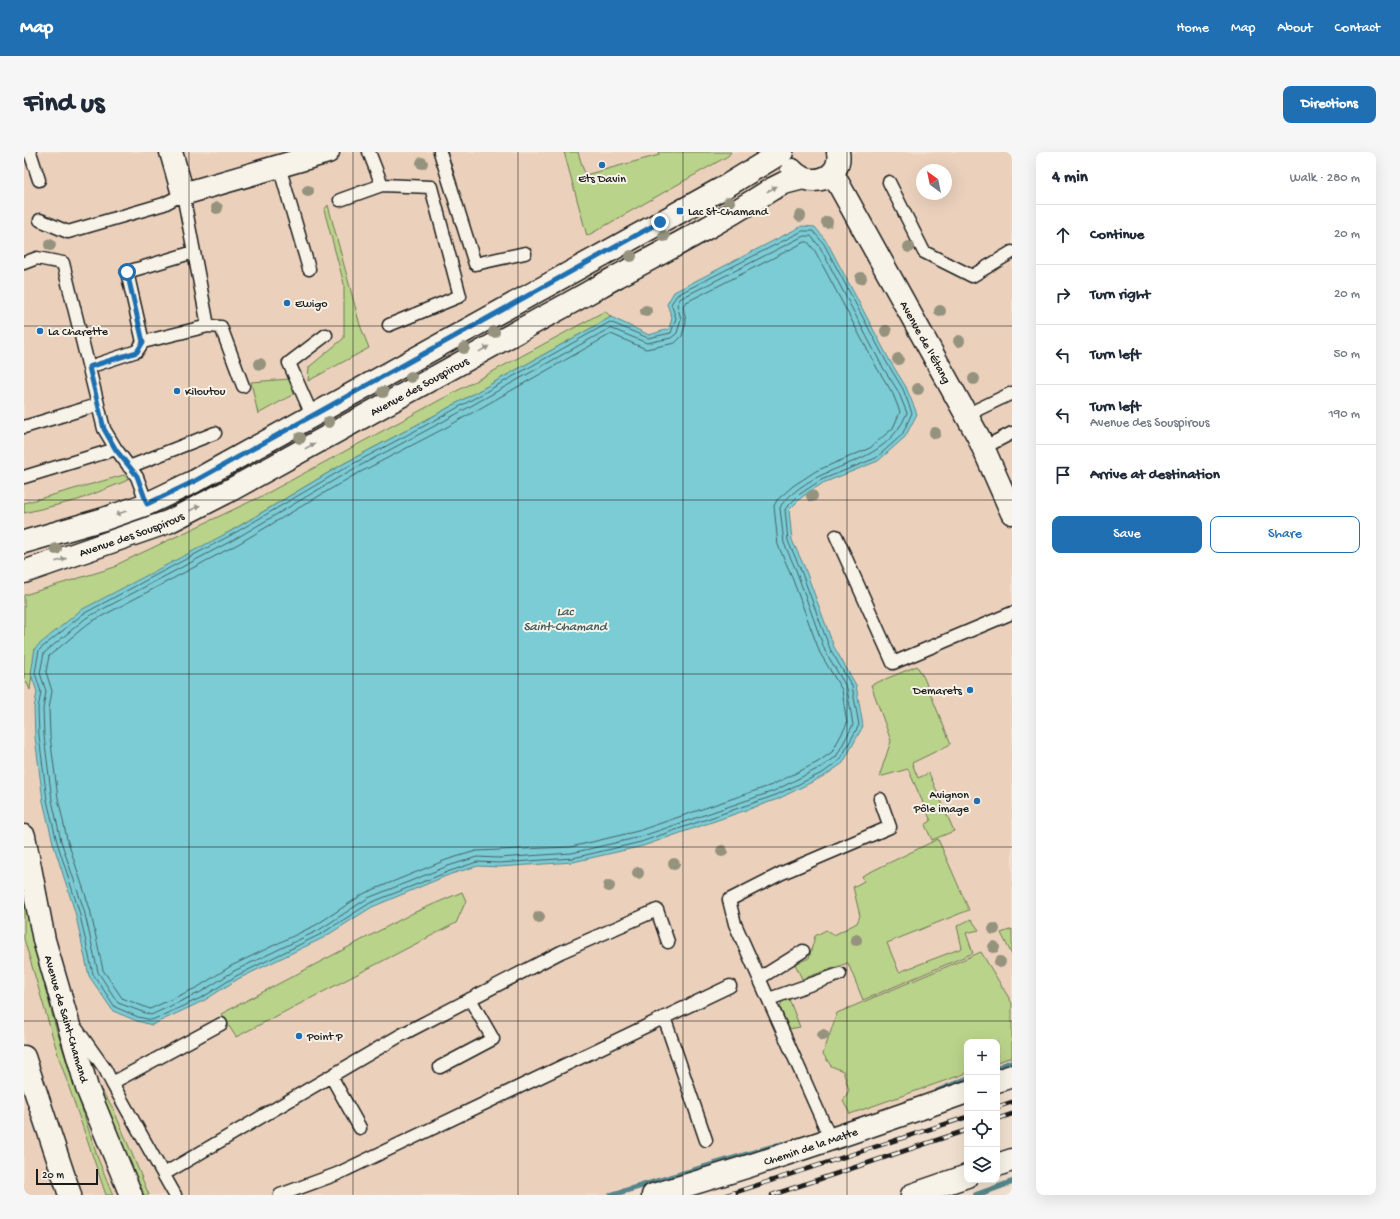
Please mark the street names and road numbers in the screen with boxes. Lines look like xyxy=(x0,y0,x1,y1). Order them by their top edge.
street label: Avenue de l'Étang xyxy=(896,299,953,387)
street label: Avenue des Souspirous xyxy=(368,355,472,420)
street label: Avenue des Souspirous xyxy=(78,510,188,561)
street label: Avenue de Saint-Chamand xyxy=(40,954,90,1086)
street label: Chemin de la Matte xyxy=(762,1125,861,1170)

